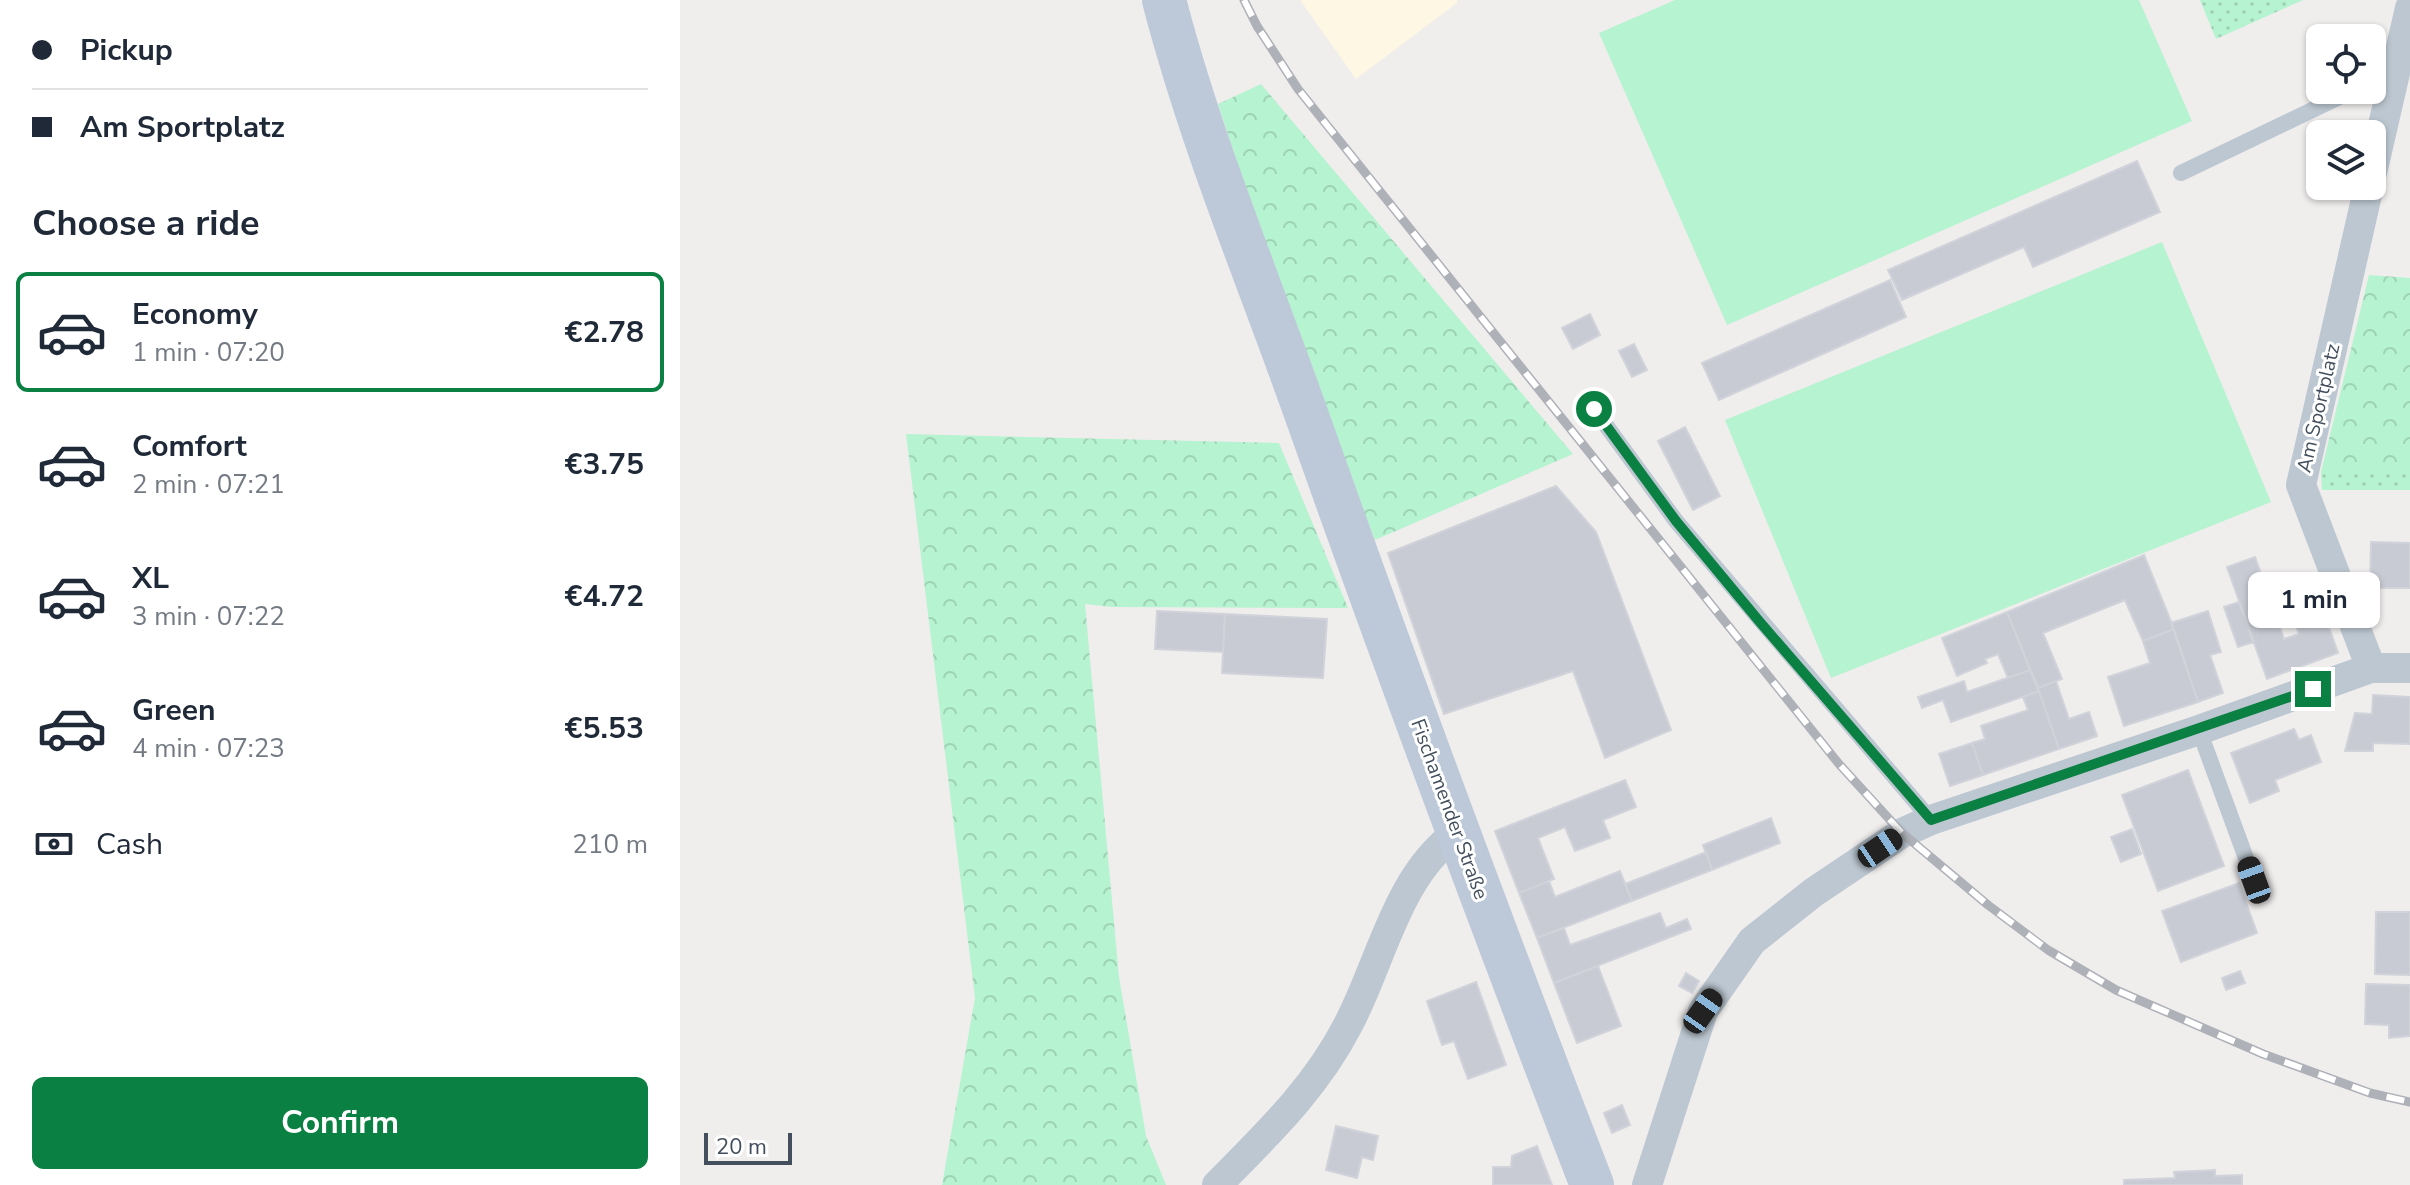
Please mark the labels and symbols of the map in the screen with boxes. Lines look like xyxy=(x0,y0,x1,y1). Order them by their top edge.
street label: Am Sportplatz xyxy=(2291,341,2346,475)
route start xyxy=(1576,391,1612,427)
callout: 1 min xyxy=(2247,573,2379,629)
route end xyxy=(2295,671,2331,707)
street label: Fischamender Straße xyxy=(1404,715,1495,903)
car xyxy=(1853,825,1907,871)
car xyxy=(2235,853,2273,907)
car xyxy=(1679,984,1727,1038)
scale bar xyxy=(704,1129,792,1165)

